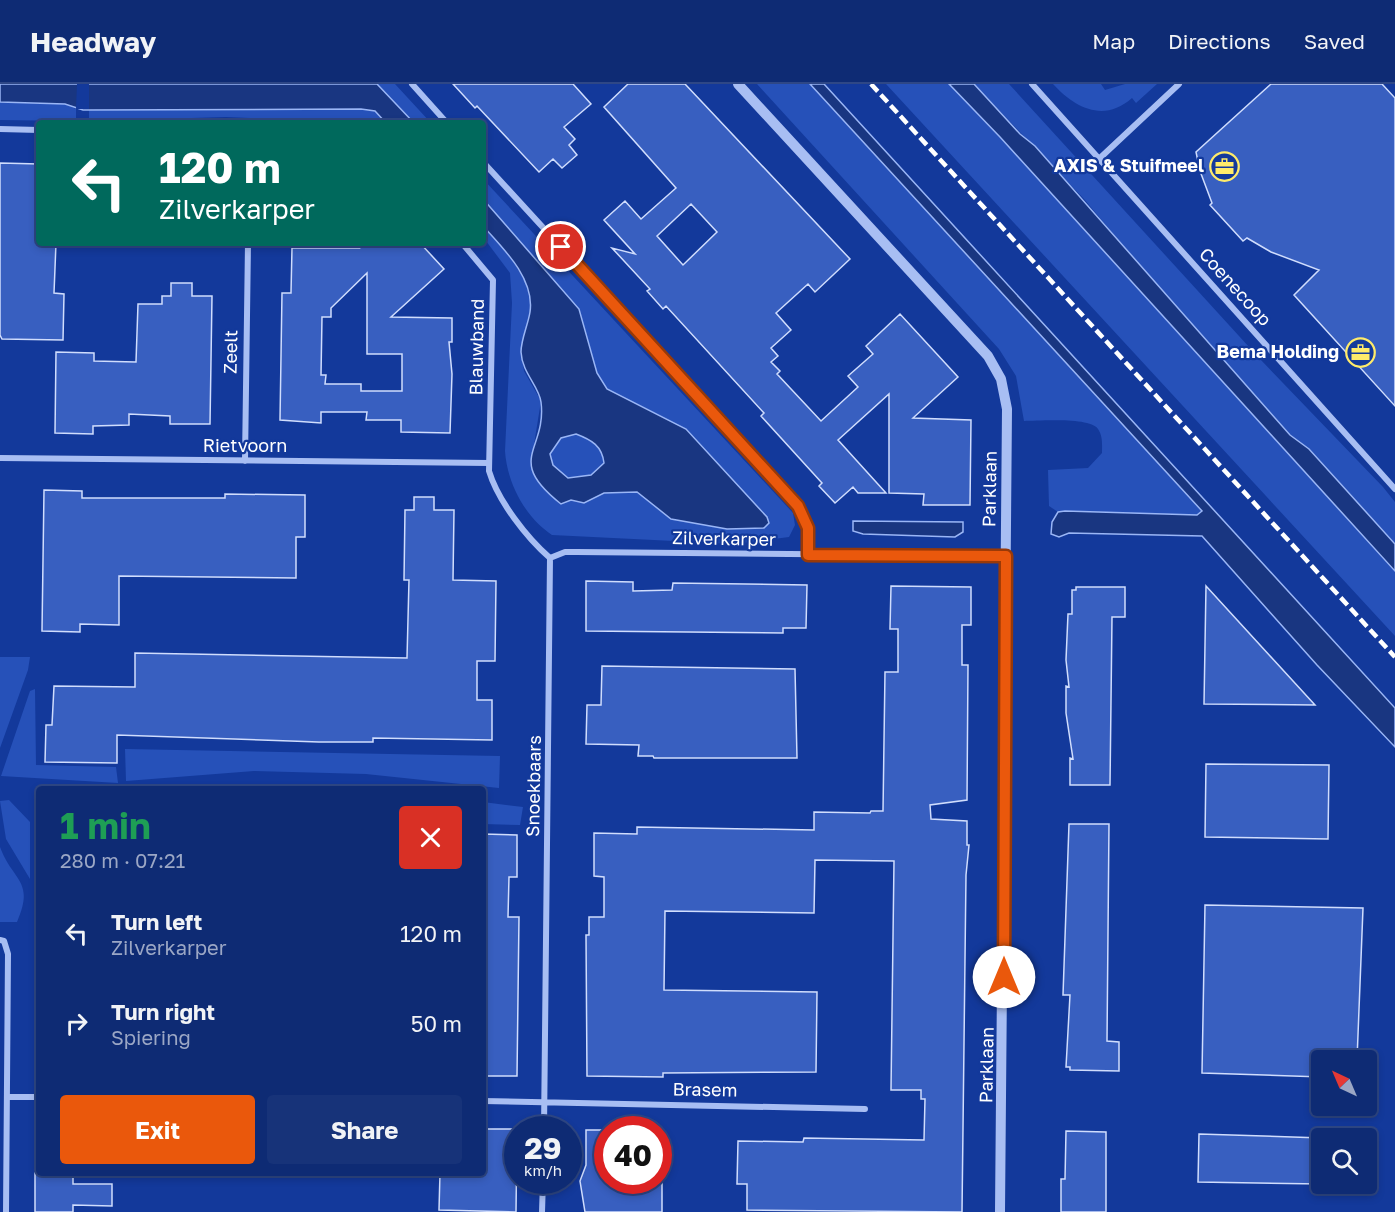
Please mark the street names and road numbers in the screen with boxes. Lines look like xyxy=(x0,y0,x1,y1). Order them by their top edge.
street label: Coenecoop xyxy=(1195,243,1277,330)
street label: Blauwband xyxy=(464,298,488,396)
street label: Zeelt xyxy=(219,330,241,374)
street label: Rietvoorn xyxy=(203,434,287,456)
street label: Parklaan xyxy=(977,451,1001,527)
street label: Zilverkarper xyxy=(672,526,776,550)
street label: Snoekbaars xyxy=(521,735,545,837)
street label: Parklaan xyxy=(974,1027,998,1103)
street label: Brasem xyxy=(672,1077,738,1101)

